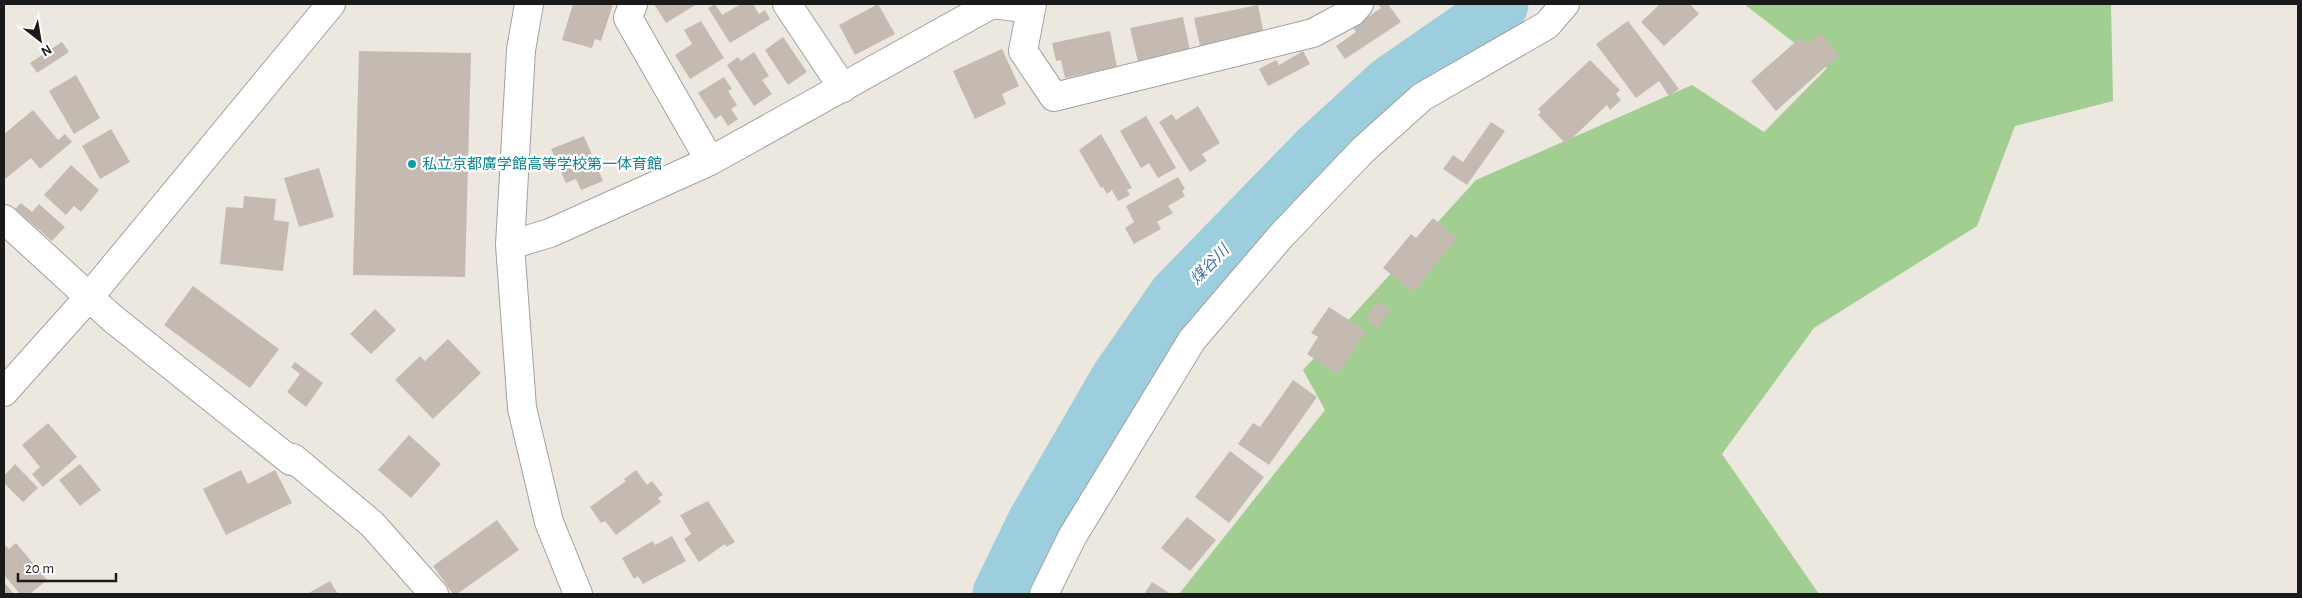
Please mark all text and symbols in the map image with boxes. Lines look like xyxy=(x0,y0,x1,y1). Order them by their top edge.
north arrow xyxy=(15,15,65,65)
text: N xyxy=(38,42,54,59)
place label: 私立京都廣学館高等学校第一体育館 xyxy=(422,156,662,172)
marker: 私立京都廣学館高等学校第一体育館 xyxy=(406,158,418,170)
water label: 煤谷川 xyxy=(1187,240,1234,288)
scale bar xyxy=(18,550,115,582)
text: 20 m xyxy=(25,561,54,576)

